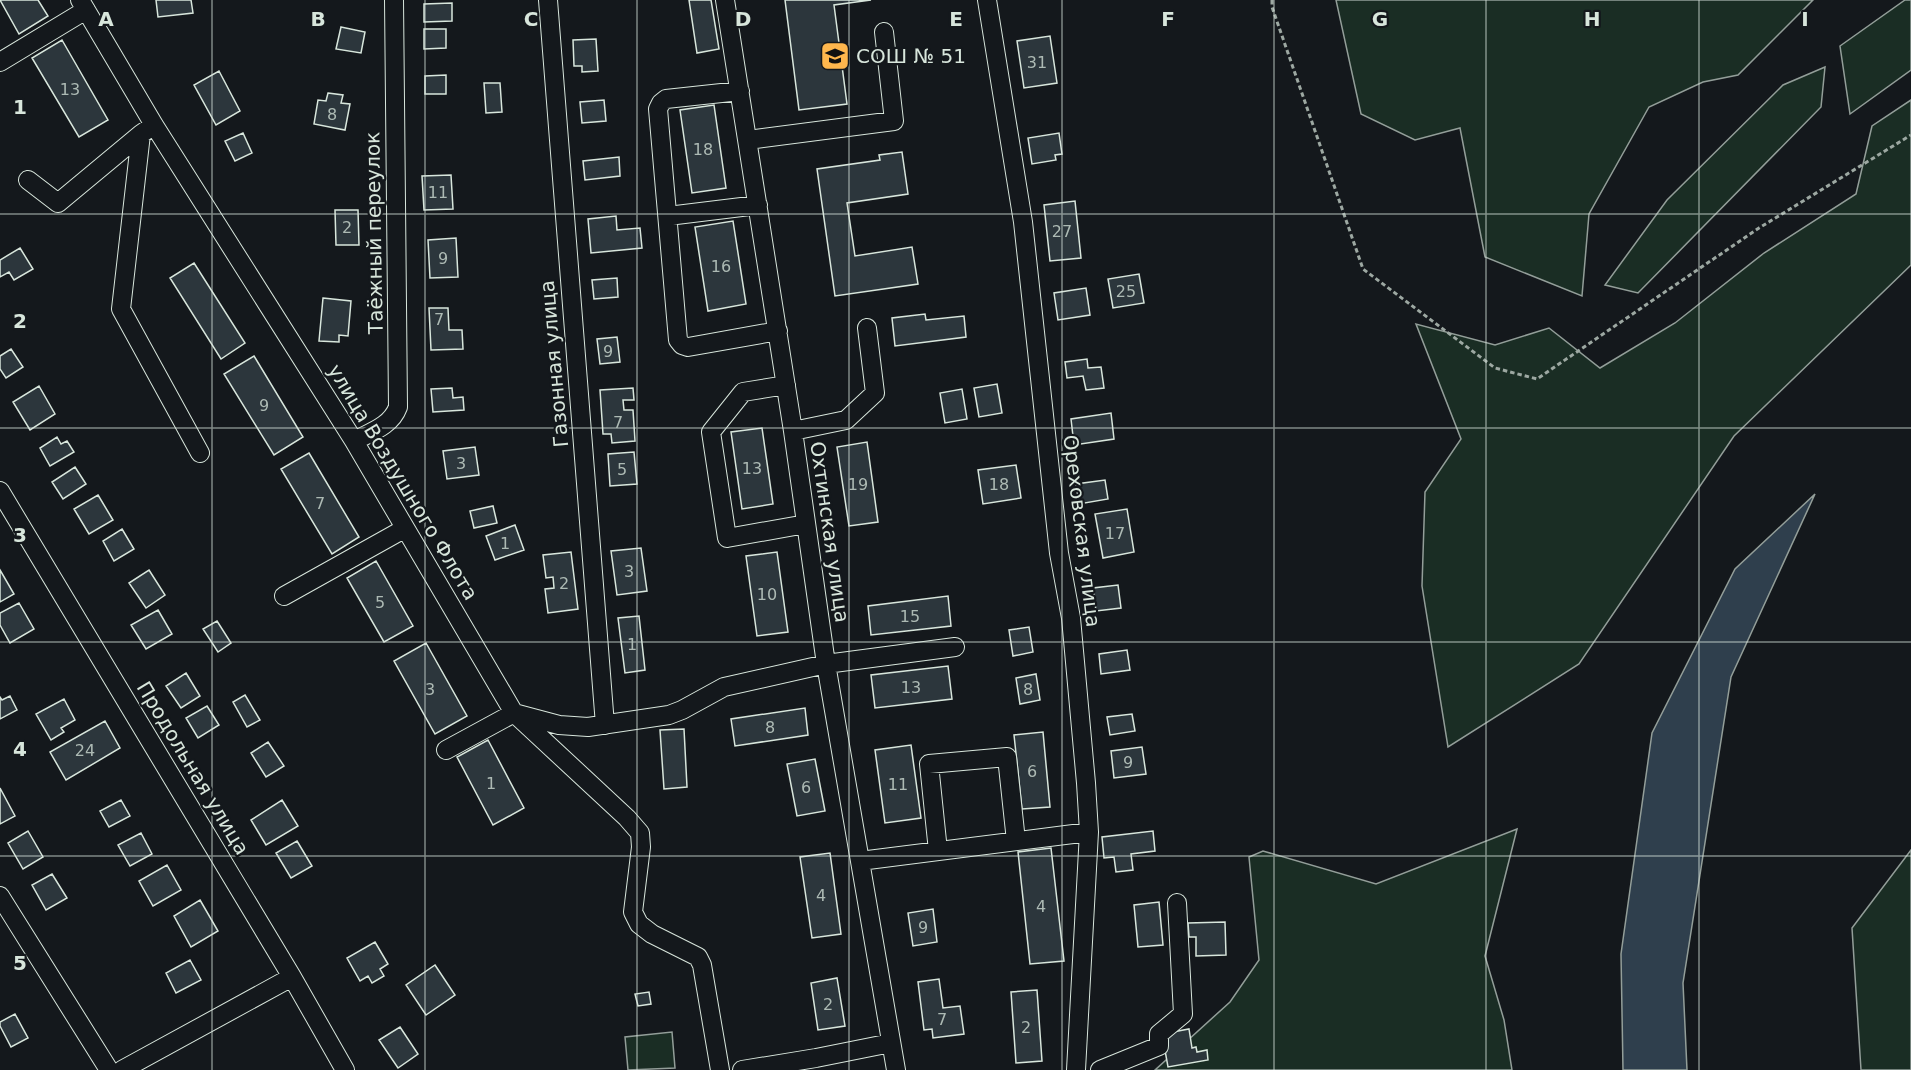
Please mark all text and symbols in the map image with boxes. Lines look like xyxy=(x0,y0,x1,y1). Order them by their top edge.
text: A xyxy=(98,7,114,31)
text: B xyxy=(310,7,326,31)
text: C xyxy=(524,7,538,31)
text: D xyxy=(735,7,751,31)
text: E xyxy=(949,7,963,31)
text: F xyxy=(1161,7,1175,31)
text: G xyxy=(1372,7,1388,31)
text: H xyxy=(1584,7,1600,31)
text: I xyxy=(1801,7,1809,31)
school or university icon: СОШ № 51 xyxy=(819,40,851,72)
place label: СОШ № 51 xyxy=(856,44,966,68)
house number: 31 xyxy=(1027,53,1047,72)
house number: 13 xyxy=(60,80,80,99)
text: 1 xyxy=(13,95,27,119)
house number: 8 xyxy=(327,105,337,124)
street label: Таёжный переулок xyxy=(360,132,388,335)
house number: 18 xyxy=(693,140,713,159)
house number: 11 xyxy=(428,183,448,202)
house number: 2 xyxy=(342,218,352,237)
house number: 27 xyxy=(1052,222,1072,241)
house number: 9 xyxy=(438,249,448,268)
house number: 16 xyxy=(711,257,731,276)
street label: Газонная улица xyxy=(535,279,573,449)
house number: 25 xyxy=(1116,282,1136,301)
text: 2 xyxy=(13,309,27,333)
house number: 7 xyxy=(434,310,444,329)
house number: 9 xyxy=(603,342,613,361)
street label: улица Воздушного Флота xyxy=(323,360,483,604)
house number: 9 xyxy=(259,396,269,415)
house number: 7 xyxy=(613,413,623,432)
street label: Ореховская улица xyxy=(1058,433,1106,629)
street label: Охтинская улица xyxy=(805,440,855,624)
house number: 3 xyxy=(456,454,466,473)
house number: 13 xyxy=(742,459,762,478)
house number: 5 xyxy=(617,460,627,479)
house number: 19 xyxy=(848,475,868,494)
house number: 18 xyxy=(989,475,1009,494)
house number: 7 xyxy=(315,494,325,513)
text: 3 xyxy=(13,523,27,547)
house number: 17 xyxy=(1105,524,1125,543)
house number: 1 xyxy=(500,534,510,553)
house number: 3 xyxy=(624,562,634,581)
house number: 2 xyxy=(559,574,569,593)
house number: 10 xyxy=(757,585,777,604)
house number: 5 xyxy=(375,593,385,612)
house number: 15 xyxy=(900,607,920,626)
house number: 1 xyxy=(627,635,637,654)
street label: Продольная улица xyxy=(132,677,254,859)
house number: 13 xyxy=(901,678,921,697)
house number: 3 xyxy=(425,680,435,699)
house number: 8 xyxy=(1023,680,1033,699)
house number: 8 xyxy=(765,718,775,737)
text: 4 xyxy=(13,737,27,761)
house number: 24 xyxy=(75,741,95,760)
house number: 9 xyxy=(1123,753,1133,772)
house number: 6 xyxy=(1027,762,1037,781)
house number: 1 xyxy=(486,774,496,793)
house number: 11 xyxy=(888,775,908,794)
house number: 6 xyxy=(801,778,811,797)
house number: 4 xyxy=(816,886,826,905)
house number: 4 xyxy=(1036,897,1046,916)
house number: 9 xyxy=(918,918,928,937)
text: 5 xyxy=(13,951,27,975)
house number: 2 xyxy=(823,995,833,1014)
house number: 7 xyxy=(937,1010,947,1029)
house number: 2 xyxy=(1021,1018,1031,1037)

